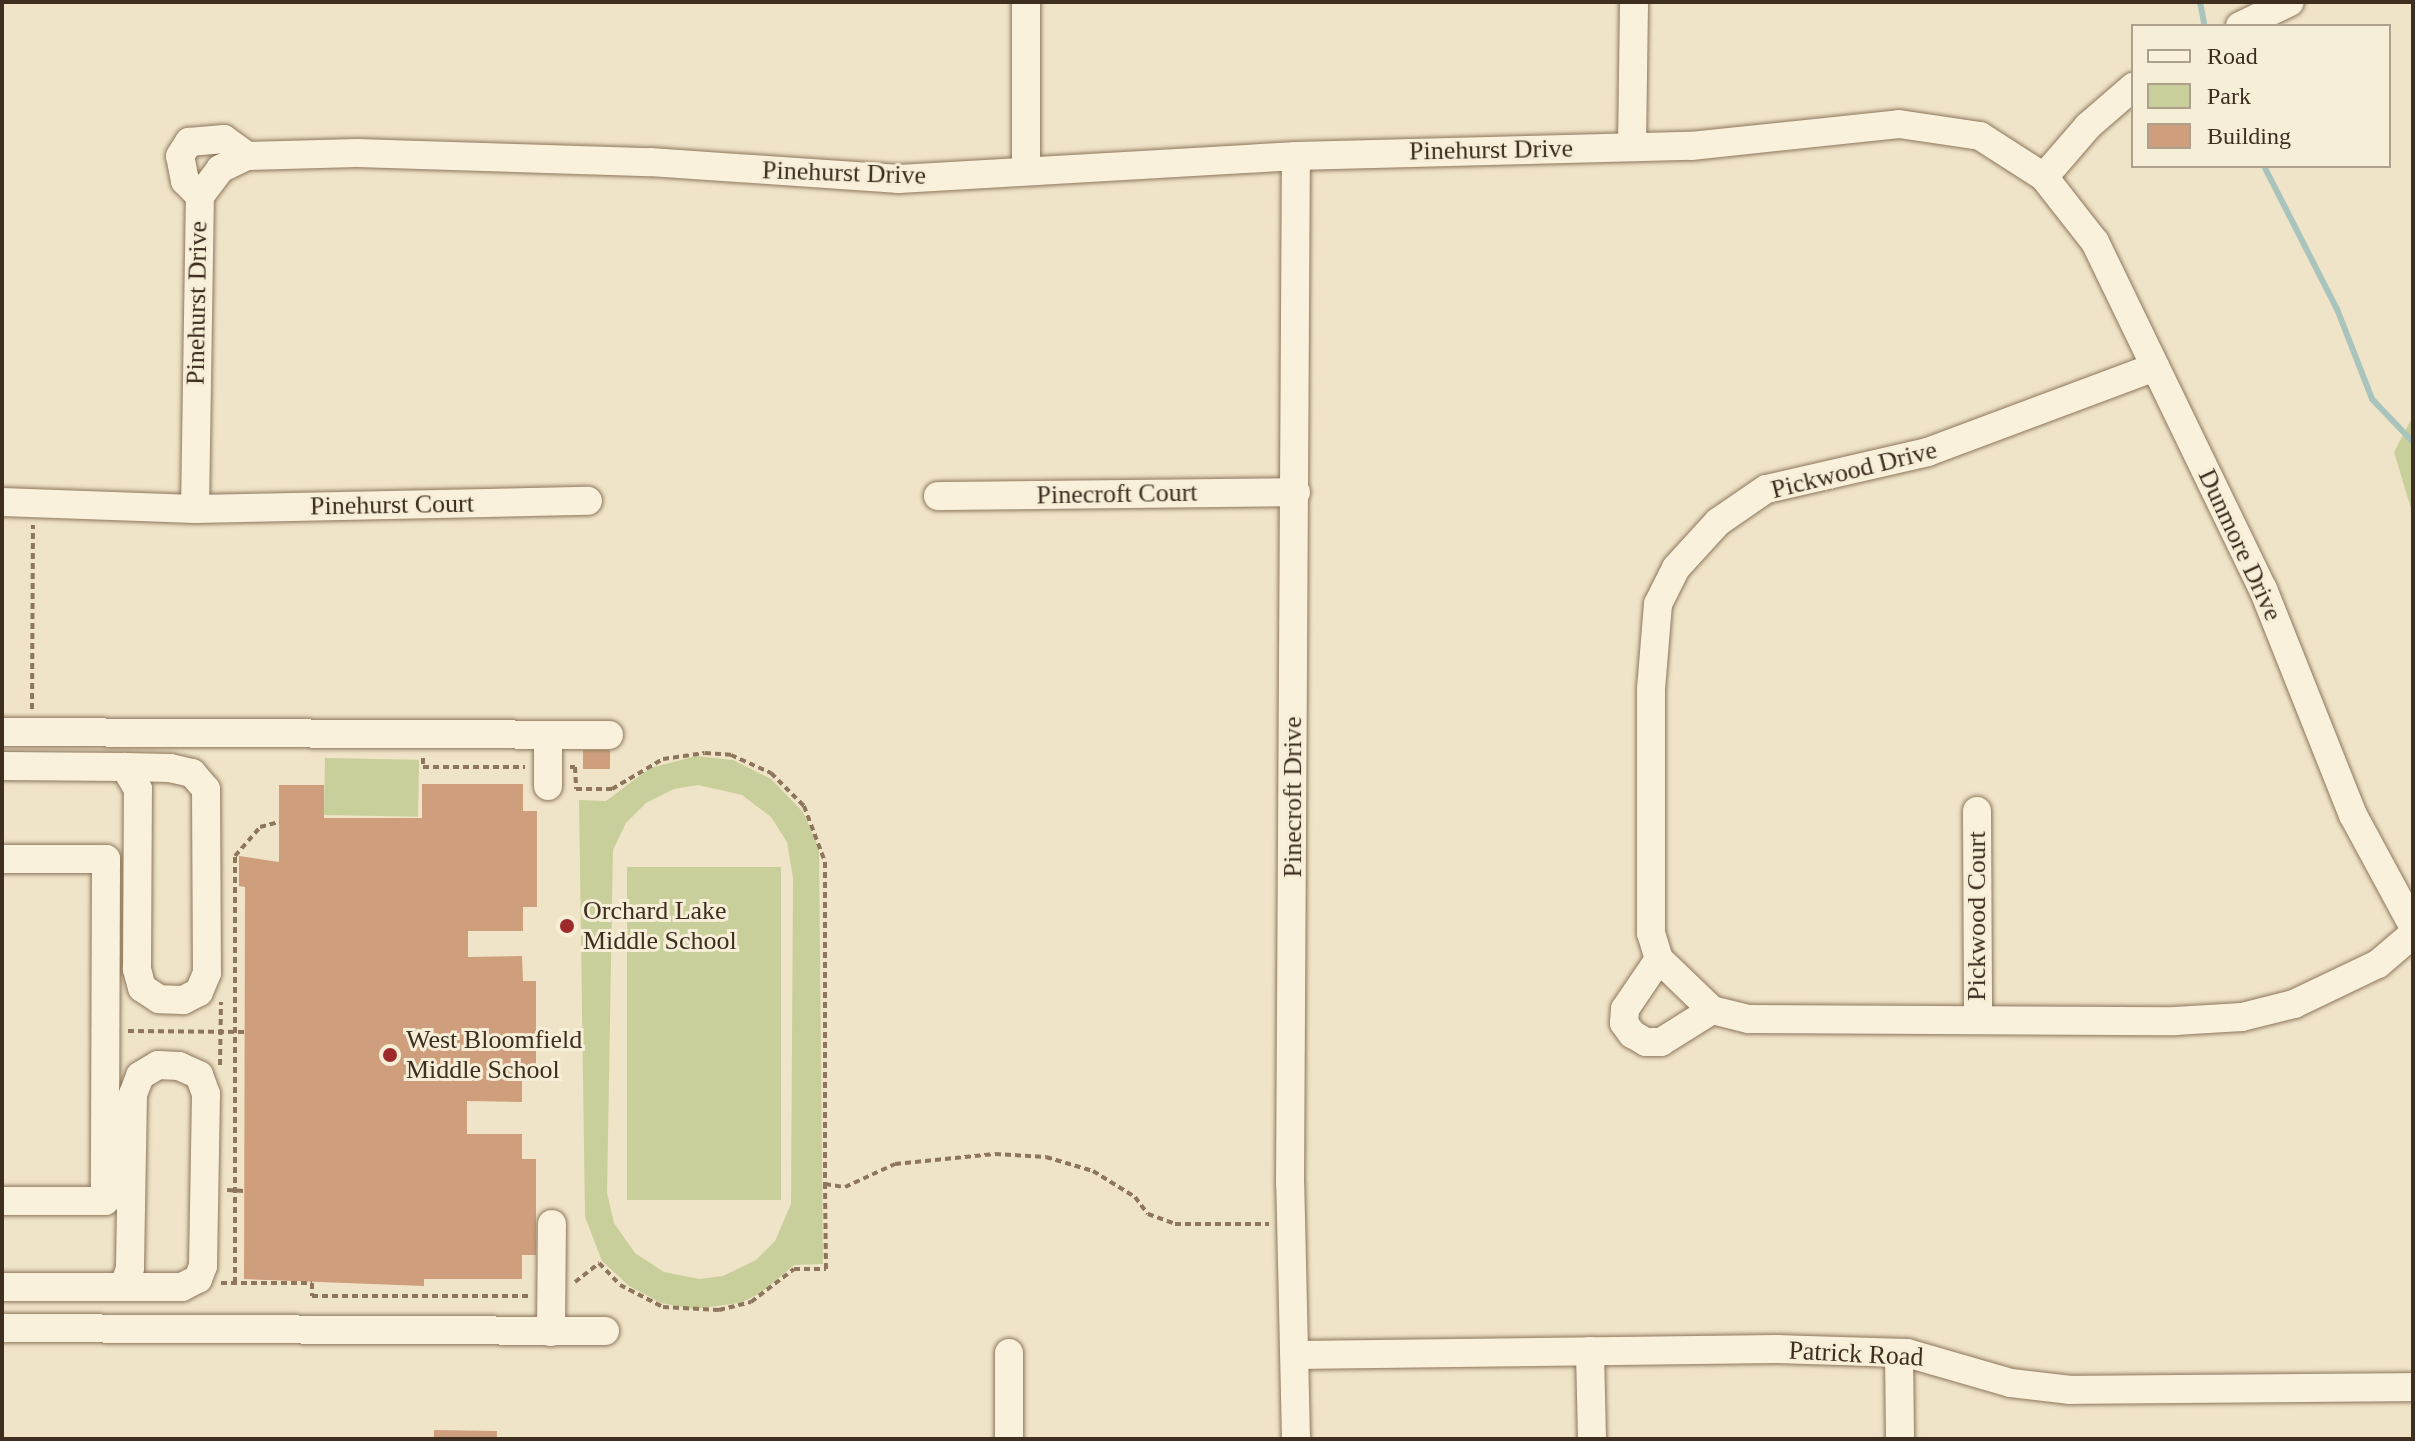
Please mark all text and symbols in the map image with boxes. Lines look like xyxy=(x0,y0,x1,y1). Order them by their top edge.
legend xyxy=(2131,24,2391,168)
text: Road xyxy=(2207,43,2258,69)
text: Park xyxy=(2207,83,2251,109)
text: Building xyxy=(2207,123,2291,149)
street label: Pinehurst Drive xyxy=(1409,133,1573,167)
street label: Pinehurst Drive xyxy=(762,155,926,191)
street label: Pinehurst Drive xyxy=(180,221,214,385)
street label: Pickwood Drive xyxy=(1768,434,1940,506)
street label: Dunmore Drive xyxy=(2191,464,2289,626)
street label: Pinecroft Court xyxy=(1036,477,1198,511)
street label: Pinehurst Court xyxy=(310,488,474,522)
street label: Pinecroft Drive xyxy=(1277,716,1309,878)
street label: Pickwood Court xyxy=(1961,831,1993,1001)
place label: Orchard Lake Middle School xyxy=(583,895,737,956)
marker: Orchard Lake Middle School xyxy=(558,917,576,935)
place label: West Bloomfield Middle School xyxy=(406,1024,582,1086)
marker: West Bloomfield Middle School xyxy=(381,1046,399,1064)
street label: Patrick Road xyxy=(1788,1335,1924,1373)

